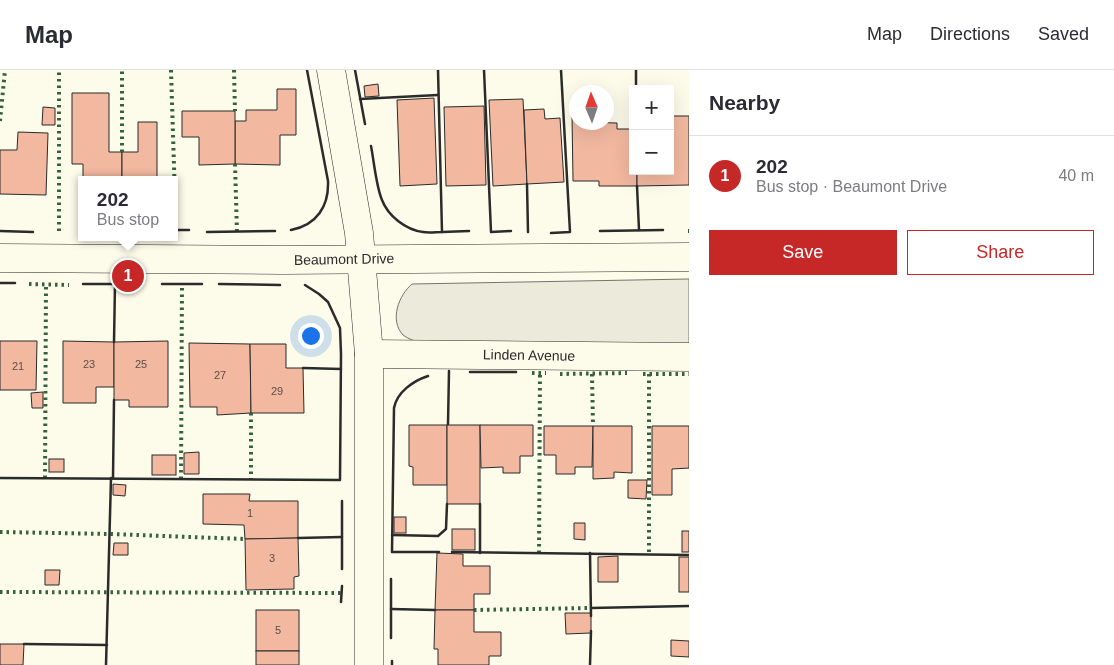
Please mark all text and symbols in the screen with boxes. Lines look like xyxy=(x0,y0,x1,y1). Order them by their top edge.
text: Map xyxy=(25,21,73,48)
text: Map xyxy=(867,24,902,44)
text: Directions xyxy=(930,24,1010,44)
text: Saved xyxy=(1038,24,1089,44)
north arrow xyxy=(569,85,614,130)
map controls xyxy=(629,85,674,175)
button: + xyxy=(629,85,674,130)
text: Nearby xyxy=(709,91,780,114)
button: − xyxy=(629,130,674,175)
text: 202 xyxy=(756,156,788,177)
text: 1 xyxy=(721,167,729,184)
text: 40 m xyxy=(1058,167,1094,184)
popup xyxy=(78,176,178,241)
text: Bus stop · Beaumont Drive xyxy=(756,178,947,195)
text: 202 xyxy=(97,189,129,210)
text: Bus stop xyxy=(97,211,159,228)
button: Save xyxy=(709,230,897,275)
button: Share xyxy=(907,230,1094,275)
street label: Beaumont Drive xyxy=(294,250,395,268)
pin: 1 xyxy=(112,257,144,295)
your location xyxy=(298,323,324,349)
street label: Linden Avenue xyxy=(483,346,576,364)
house number: 23 xyxy=(83,358,95,370)
house number: 25 xyxy=(135,358,147,370)
house number: 21 xyxy=(12,360,24,372)
house number: 27 xyxy=(214,369,226,381)
house number: 29 xyxy=(271,385,283,397)
house number: 1 xyxy=(247,507,253,519)
house number: 3 xyxy=(269,552,275,564)
house number: 5 xyxy=(275,624,281,636)

